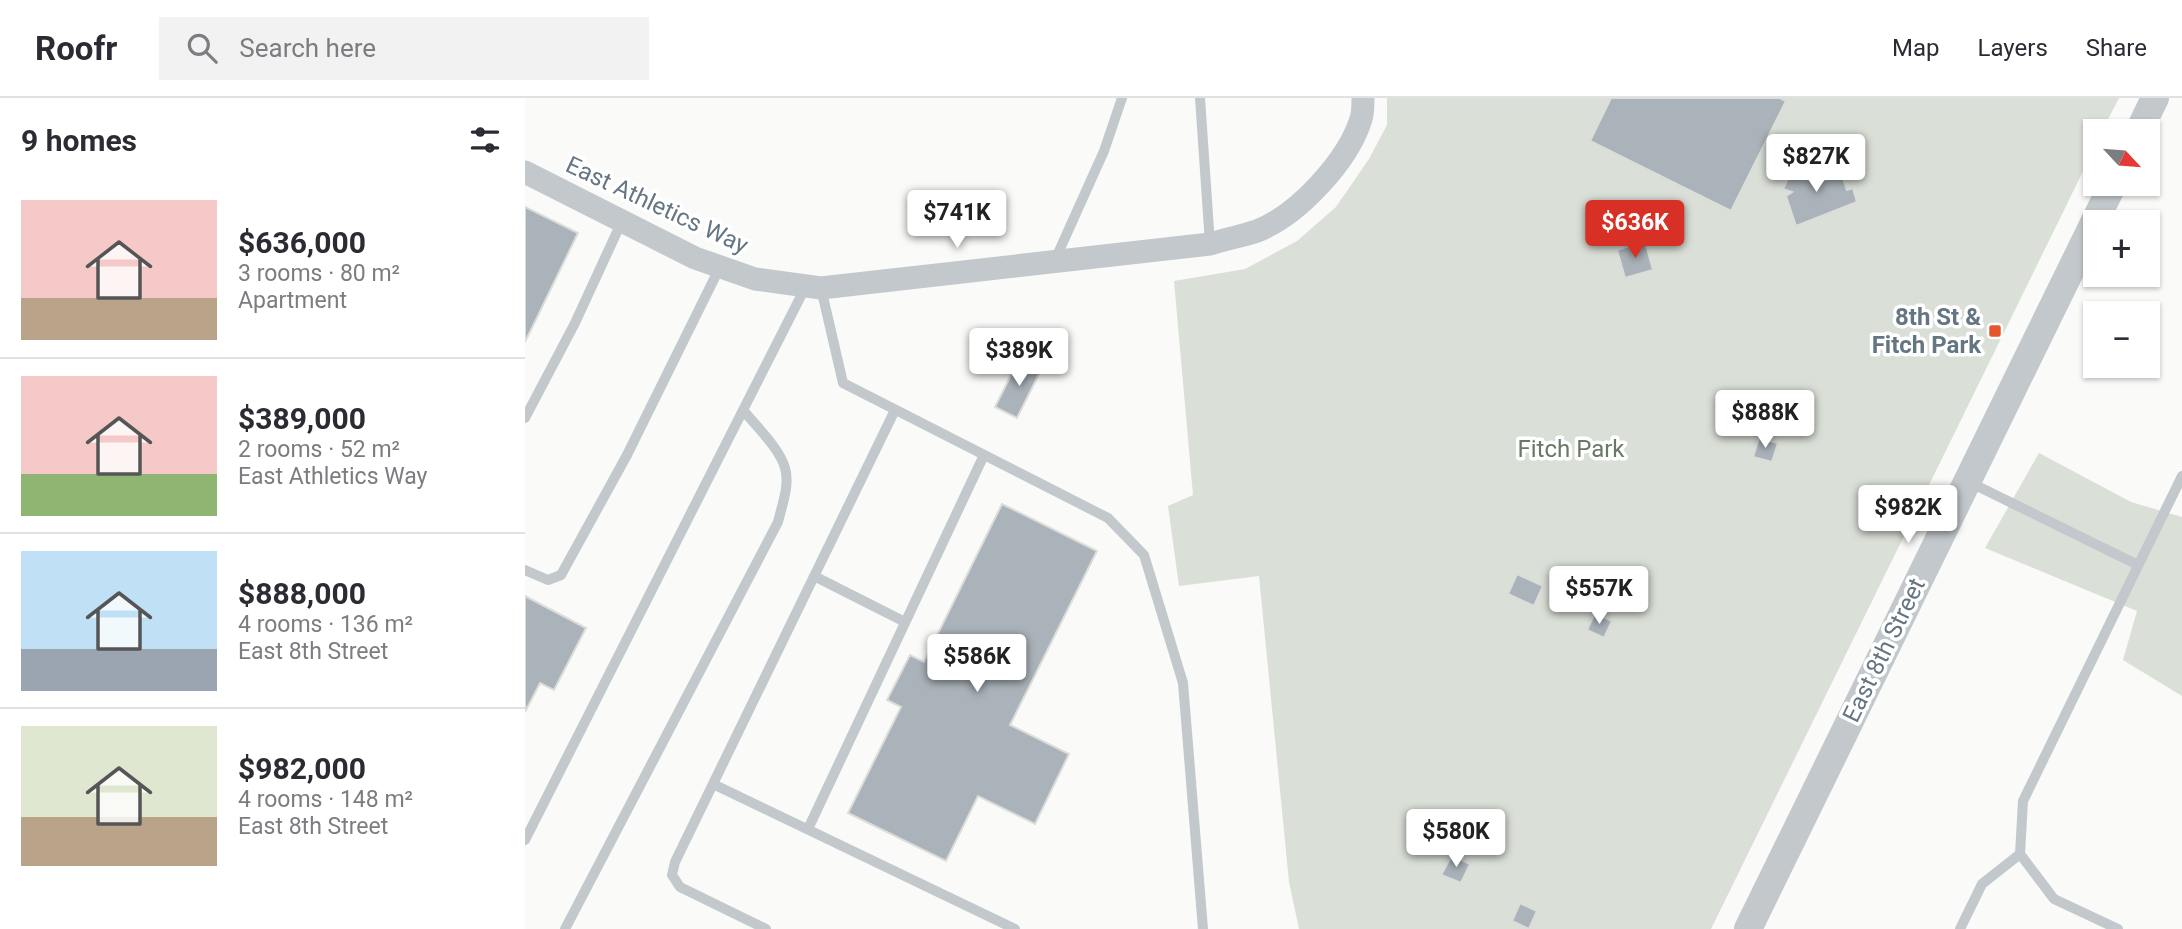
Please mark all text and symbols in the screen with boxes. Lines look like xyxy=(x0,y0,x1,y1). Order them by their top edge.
search box xyxy=(159,17,649,80)
text: Roofr xyxy=(35,29,117,68)
icon: search xyxy=(183,29,221,67)
text: Search here xyxy=(239,33,376,63)
text: Map xyxy=(1892,34,1940,62)
text: Layers xyxy=(1978,34,2048,62)
text: Share xyxy=(2086,34,2147,62)
north arrow xyxy=(2083,119,2159,196)
map controls xyxy=(2083,119,2160,378)
icon: filters xyxy=(466,121,504,159)
text: 9 homes xyxy=(21,123,137,158)
pin: $827K xyxy=(1767,134,1865,194)
text: $827K xyxy=(1782,143,1850,170)
street label: East Athletics Way xyxy=(561,151,753,260)
pin: $741K xyxy=(908,190,1006,250)
text: $741K xyxy=(923,199,991,226)
pin: $636K xyxy=(1586,200,1684,260)
text: $636K xyxy=(1601,209,1669,236)
button: + xyxy=(2083,210,2160,287)
text: $636,000 xyxy=(238,225,366,260)
icon: home xyxy=(77,228,161,312)
text: 3 rooms · 80 m² xyxy=(238,260,400,287)
text: Apartment xyxy=(238,287,347,314)
button: − xyxy=(2083,301,2160,378)
place label: 8th St & Fitch Park xyxy=(1872,303,1982,359)
marker: 8th St & Fitch Park xyxy=(1987,323,2003,339)
pin: $389K xyxy=(970,328,1068,388)
text: $389K xyxy=(985,337,1053,364)
pin: $888K xyxy=(1716,390,1814,450)
text: $888K xyxy=(1731,399,1799,426)
text: $389,000 xyxy=(238,401,366,436)
icon: home xyxy=(77,404,161,488)
park label: Fitch Park xyxy=(1517,435,1625,463)
text: 2 rooms · 52 m² xyxy=(238,436,400,463)
text: East Athletics Way xyxy=(238,463,427,490)
pin: $982K xyxy=(1859,486,1957,545)
text: $982K xyxy=(1874,494,1942,521)
pin: $557K xyxy=(1550,566,1648,626)
street label: East 8th Street xyxy=(1837,573,1931,727)
text: $557K xyxy=(1565,575,1633,602)
text: $888,000 xyxy=(238,576,366,611)
icon: home xyxy=(77,579,161,663)
text: 4 rooms · 136 m² xyxy=(238,611,413,638)
pin: $586K xyxy=(928,634,1026,694)
text: East 8th Street xyxy=(238,638,388,665)
text: $586K xyxy=(943,643,1011,670)
text: $982,000 xyxy=(238,751,366,786)
icon: home xyxy=(77,754,161,838)
text: 4 rooms · 148 m² xyxy=(238,786,413,813)
pin: $580K xyxy=(1407,810,1505,869)
text: East 8th Street xyxy=(238,813,388,840)
text: $580K xyxy=(1422,818,1490,845)

